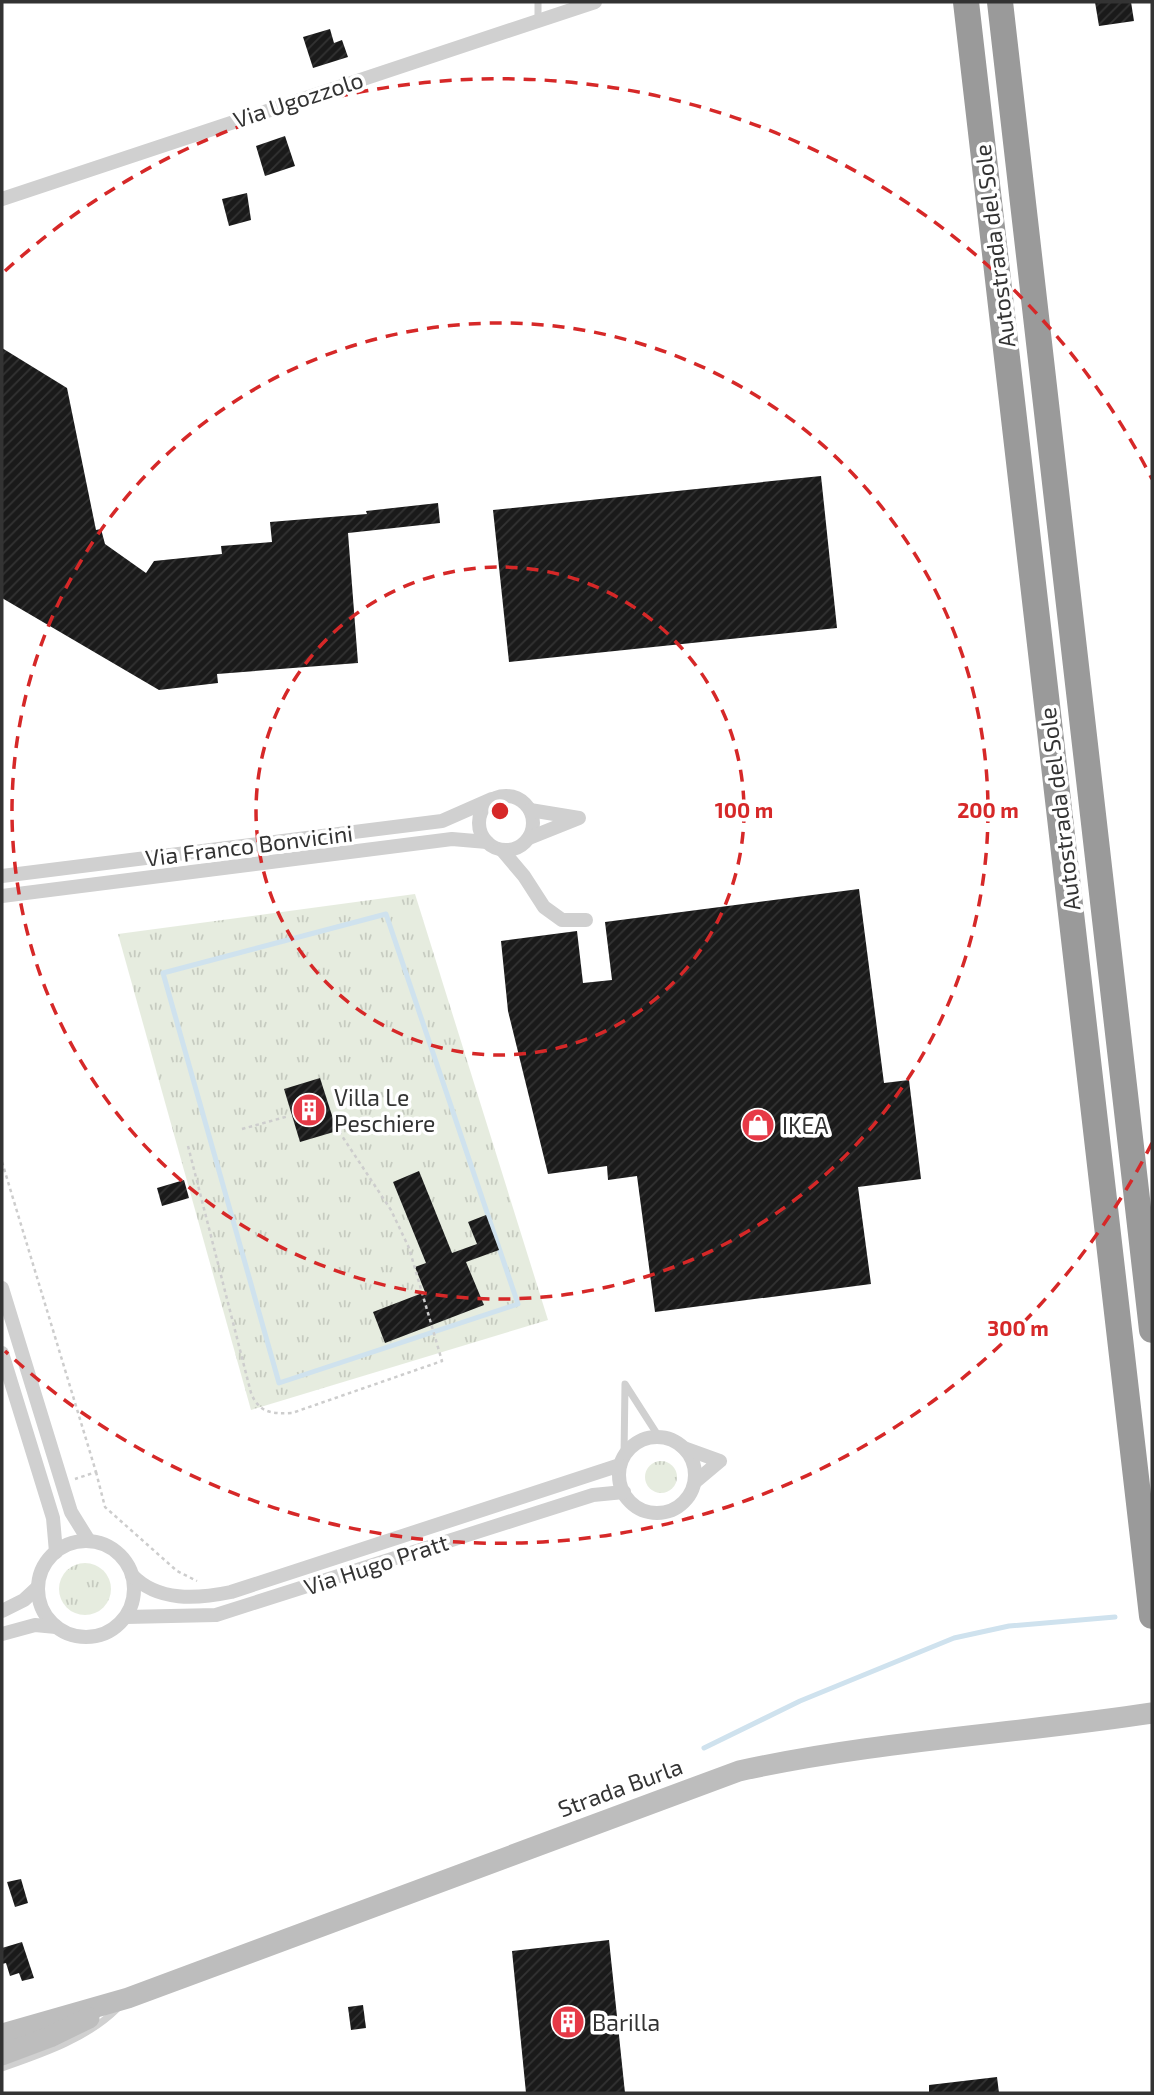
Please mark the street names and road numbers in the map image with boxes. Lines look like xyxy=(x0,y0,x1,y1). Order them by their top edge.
street label: Via Ugozzolo xyxy=(230,65,366,133)
street label: Autostrada del Sole xyxy=(968,143,1020,349)
street label: Autostrada del Sole xyxy=(1033,706,1085,912)
street label: Via Franco Bonvicini xyxy=(144,818,354,872)
street label: Via Hugo Pratt xyxy=(300,1527,452,1600)
street label: Strada Burla xyxy=(554,1752,686,1822)

